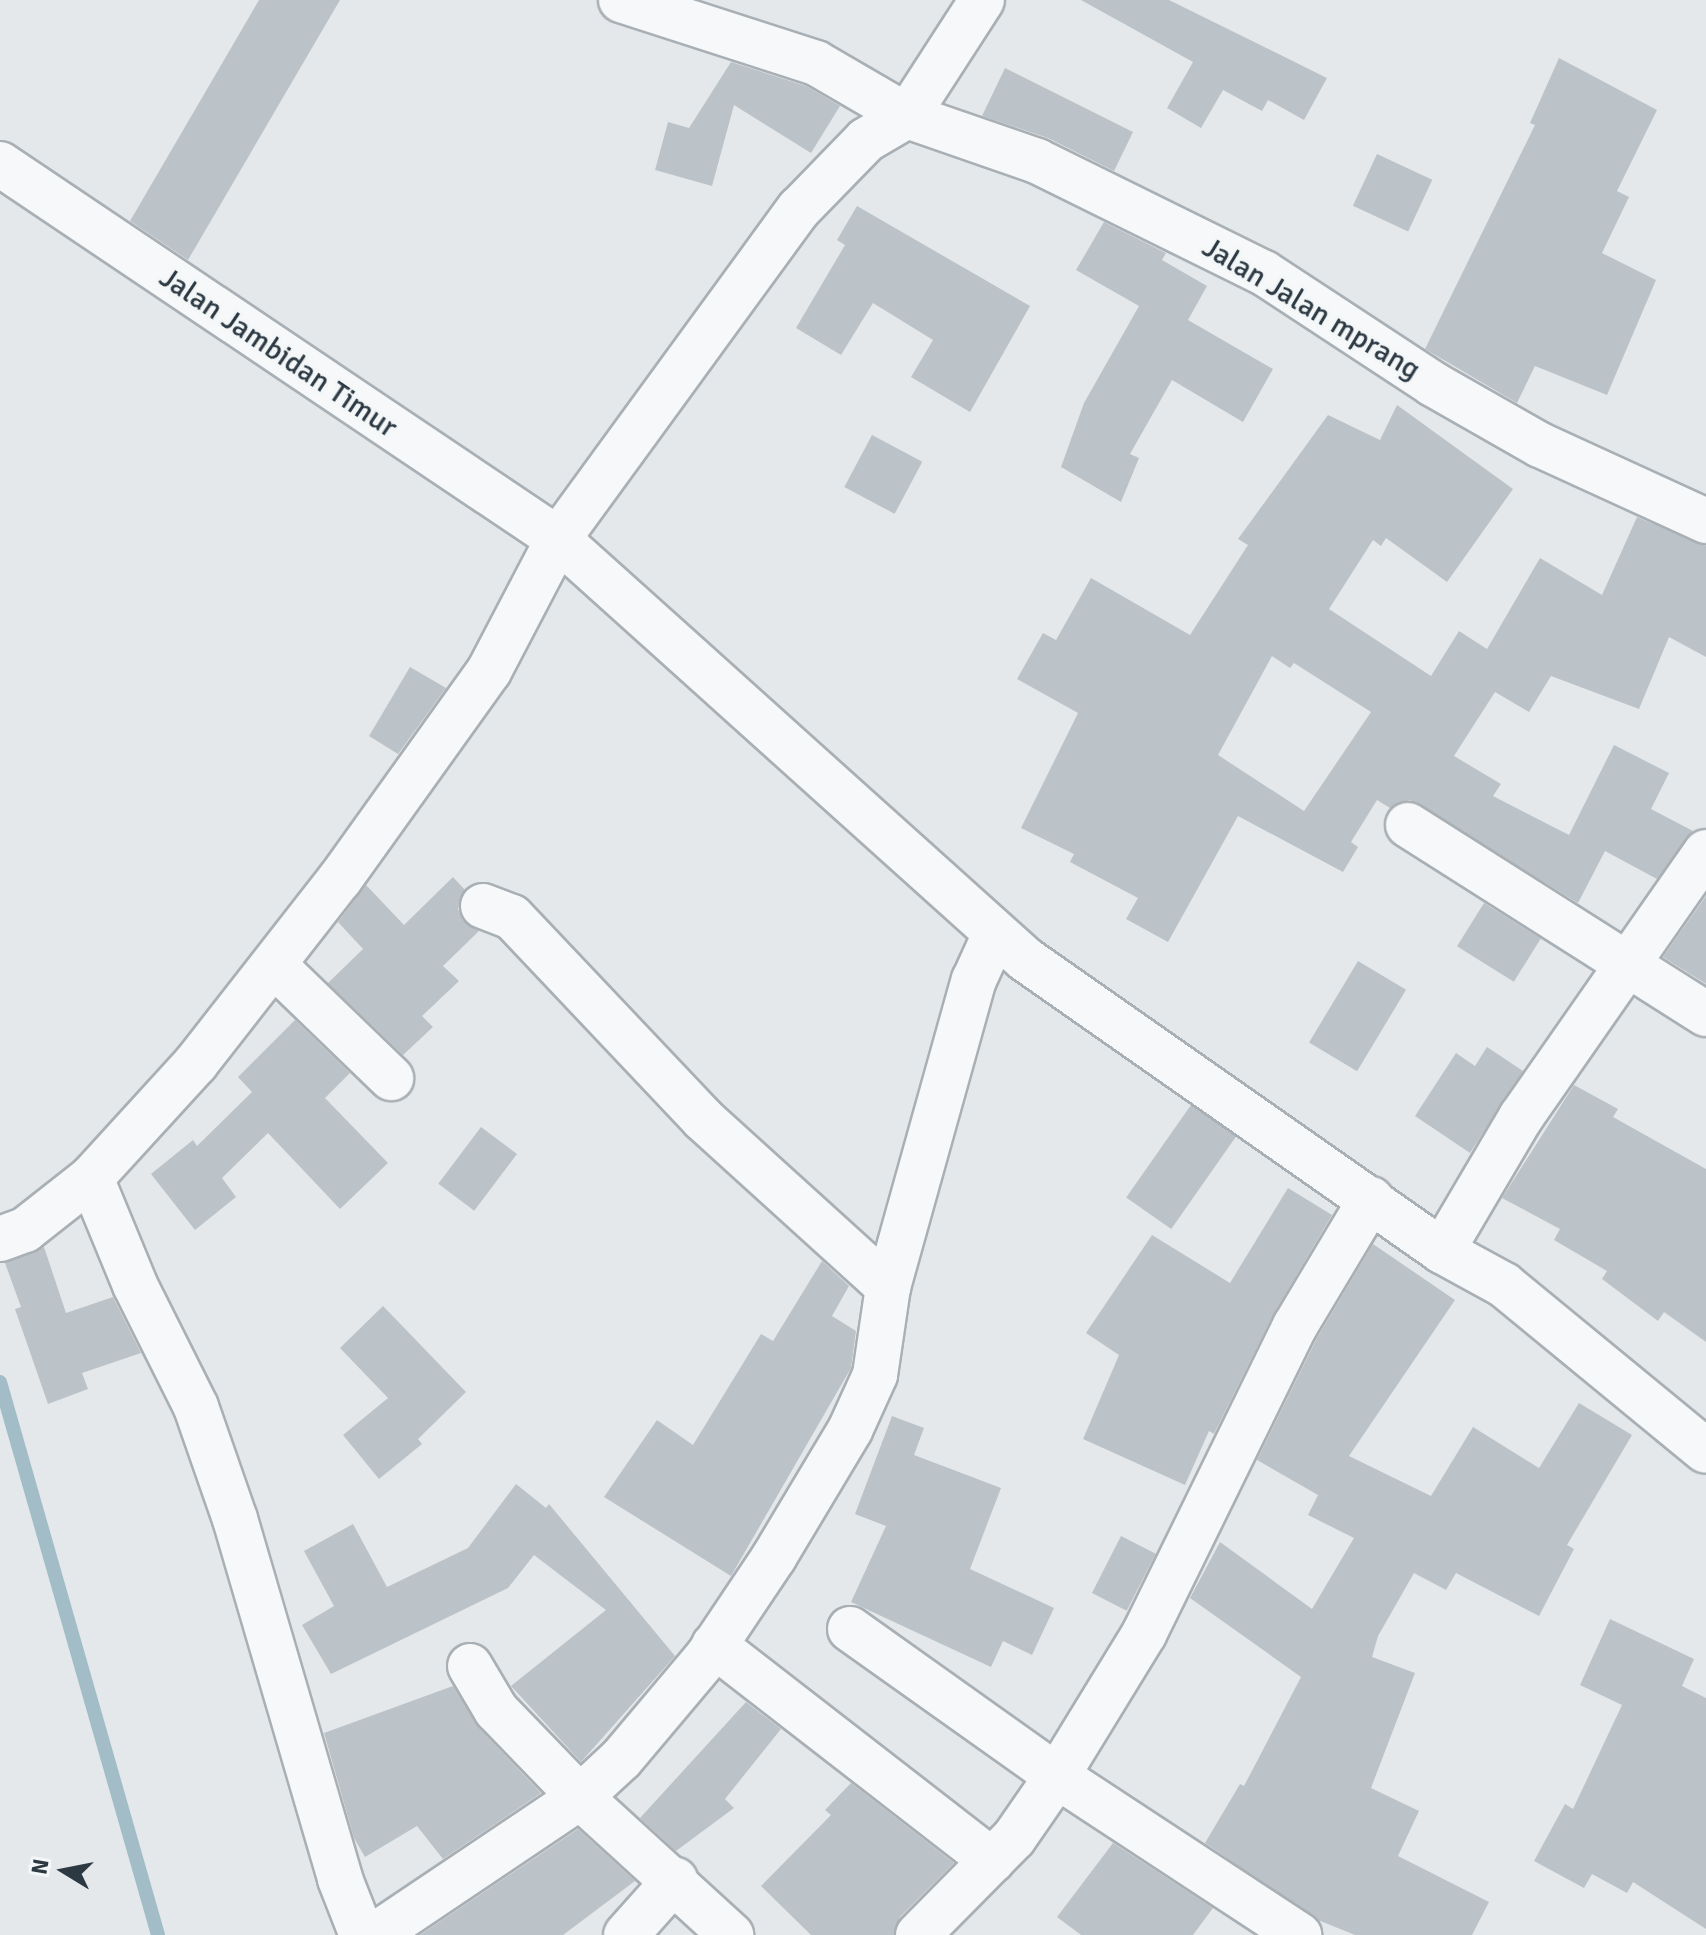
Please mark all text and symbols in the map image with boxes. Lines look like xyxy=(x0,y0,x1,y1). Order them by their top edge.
street label: Jalan Jalan mprang xyxy=(1196,230,1426,388)
street label: Jalan Jambidan Timur xyxy=(152,260,404,446)
north arrow xyxy=(24,1831,104,1911)
text: N xyxy=(25,1857,54,1877)

